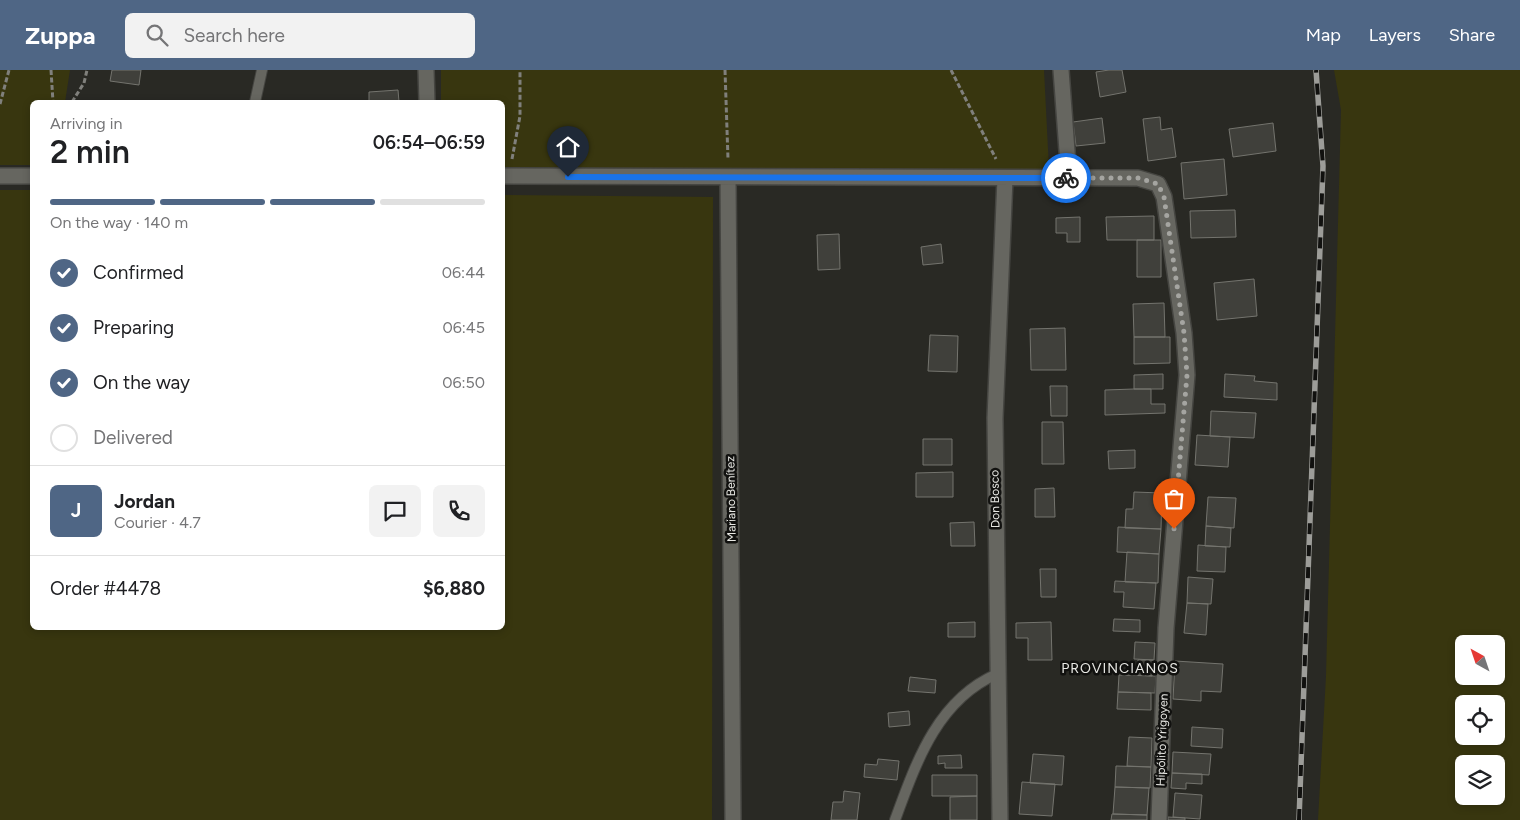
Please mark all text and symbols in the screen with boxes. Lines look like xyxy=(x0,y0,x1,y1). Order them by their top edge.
search box xyxy=(125,13,475,58)
text: Zuppa xyxy=(25,21,95,50)
icon: search xyxy=(143,21,171,49)
text: Search here xyxy=(183,24,285,47)
text: Map xyxy=(1306,24,1341,46)
text: Layers xyxy=(1369,24,1421,46)
text: Share xyxy=(1449,24,1495,46)
text: Arriving in xyxy=(50,114,122,133)
pin xyxy=(547,126,589,177)
text: 06:54–06:59 xyxy=(373,131,485,154)
text: 2 min xyxy=(50,133,130,171)
icon: home xyxy=(554,133,582,161)
courier xyxy=(1041,153,1091,203)
icon: bike xyxy=(1052,164,1080,192)
text: On the way · 140 m xyxy=(50,213,188,232)
icon: check xyxy=(50,259,78,287)
text: Confirmed xyxy=(93,261,184,284)
text: 06:44 xyxy=(442,263,485,282)
icon: check xyxy=(50,314,78,342)
text: Preparing xyxy=(93,316,174,339)
text: 06:45 xyxy=(443,318,485,337)
icon: check xyxy=(50,369,78,397)
text: On the way xyxy=(93,371,190,394)
text: 06:50 xyxy=(442,373,485,392)
text: Delivered xyxy=(93,426,173,449)
street label: Mariano Benítez xyxy=(723,456,739,542)
street label: Don Bosco xyxy=(987,470,1003,528)
pin xyxy=(1153,478,1195,529)
button: chat xyxy=(369,485,421,537)
button: phone xyxy=(433,485,485,537)
icon: bag xyxy=(1160,485,1188,513)
text: Jordan xyxy=(114,490,175,513)
text: J xyxy=(71,499,81,522)
text: Courier · 4.7 xyxy=(114,513,201,532)
text: Order #4478 xyxy=(50,577,161,600)
text: $6,880 xyxy=(423,577,485,600)
north arrow xyxy=(1455,635,1505,685)
map controls xyxy=(1455,635,1505,805)
district label: PROVINCIANOS xyxy=(1061,660,1179,677)
street label: Hipólito Yrigoyen xyxy=(1153,693,1171,787)
button: locate xyxy=(1455,695,1505,745)
button: layers xyxy=(1455,755,1505,805)

